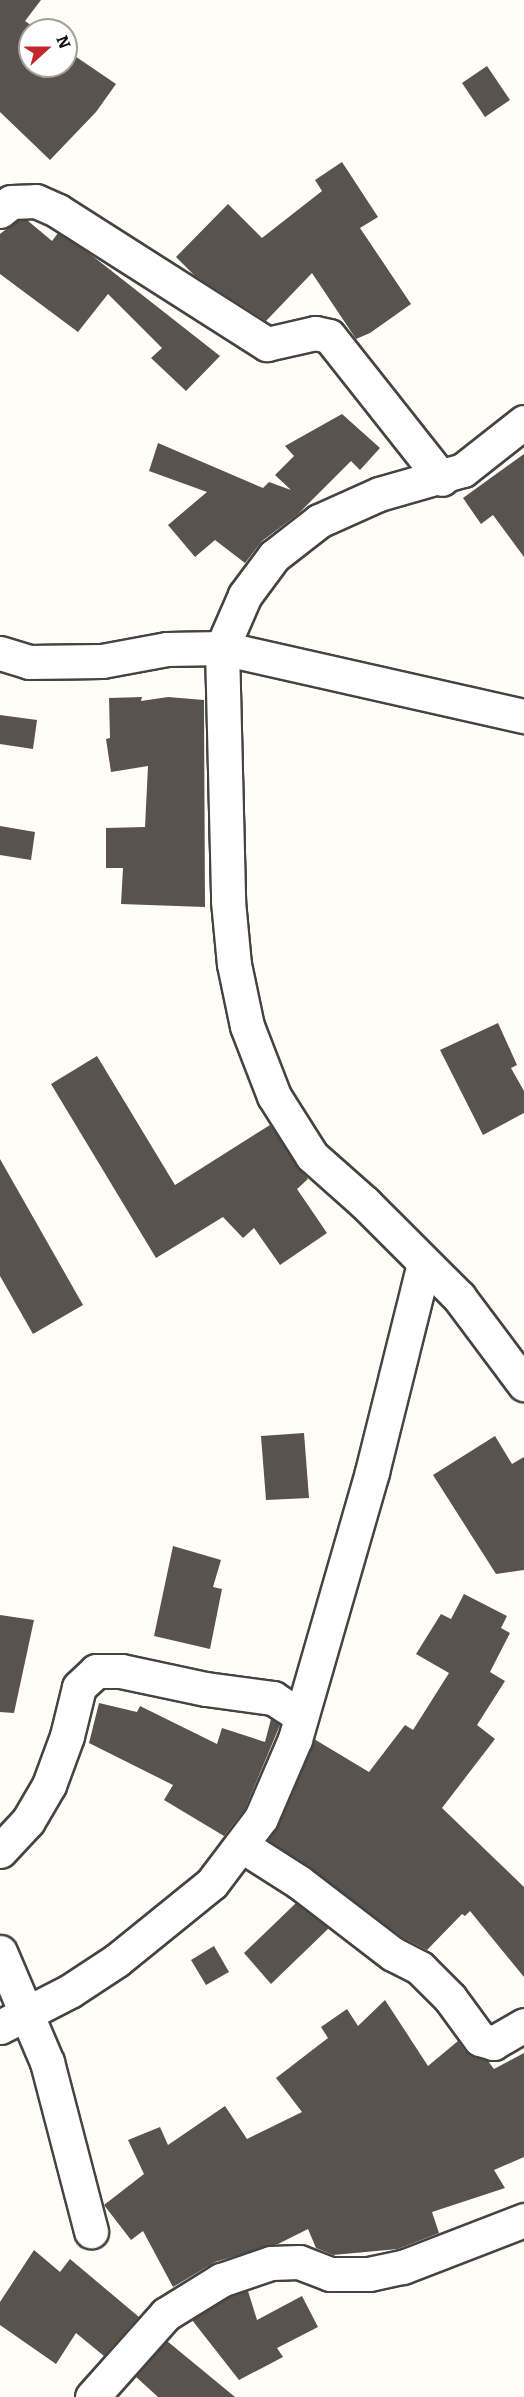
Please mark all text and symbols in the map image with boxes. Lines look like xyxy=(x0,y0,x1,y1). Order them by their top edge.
north arrow xyxy=(18,18,78,78)
text: N xyxy=(52,33,74,51)

